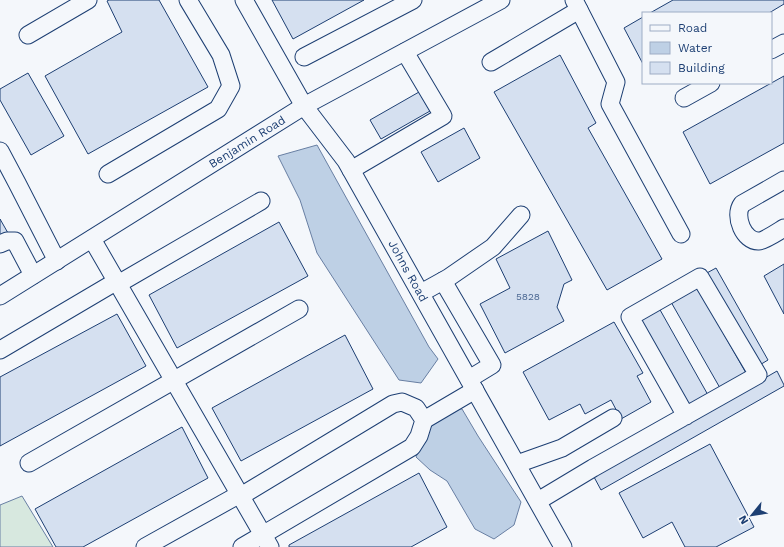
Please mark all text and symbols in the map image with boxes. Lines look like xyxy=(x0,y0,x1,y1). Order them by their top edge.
legend xyxy=(642,12,772,84)
text: Road xyxy=(678,21,707,35)
text: Water xyxy=(678,41,713,55)
text: Building xyxy=(678,61,725,75)
street label: Benjamin Road xyxy=(206,113,288,171)
street label: Johns Road xyxy=(385,238,431,304)
house number: 5828 xyxy=(516,291,540,302)
north arrow xyxy=(732,495,772,535)
text: N xyxy=(736,513,751,527)

